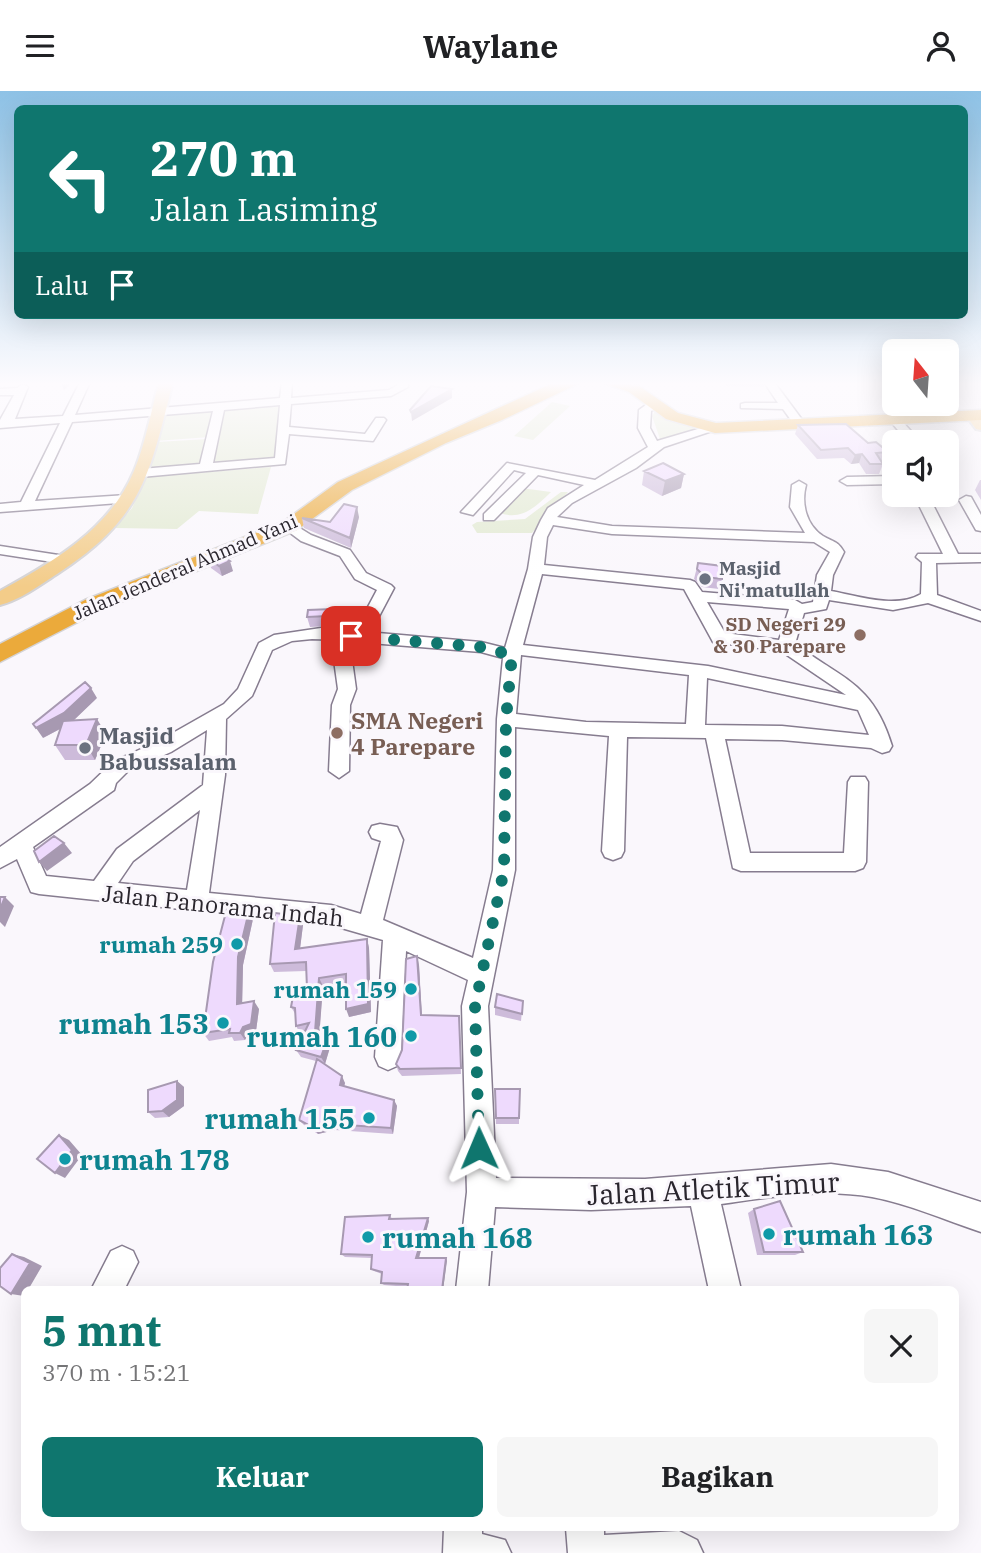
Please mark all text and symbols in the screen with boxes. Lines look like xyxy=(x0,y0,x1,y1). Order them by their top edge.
text: Waylane xyxy=(423,25,558,67)
icon: menu xyxy=(21,27,59,65)
icon: person xyxy=(922,27,960,65)
text: 270 m xyxy=(150,126,297,189)
icon: left xyxy=(35,133,126,224)
text: Jalan Lasiming xyxy=(150,188,378,230)
icon: arrive xyxy=(103,266,141,304)
text: Lalu xyxy=(35,268,89,302)
north arrow xyxy=(882,339,959,417)
map controls xyxy=(882,339,959,507)
button: sound xyxy=(882,430,959,507)
street label: Jalan Jenderal Ahmad Yani xyxy=(69,509,301,625)
place label: Masjid Ni'matullah xyxy=(719,556,830,602)
marker: Masjid Ni'matullah xyxy=(697,571,713,587)
pin xyxy=(321,606,381,666)
place label: SD Negeri 29 & 30 Parepare xyxy=(713,612,846,658)
icon: arrive xyxy=(332,617,370,655)
marker: SD Negeri 29 & 30 Parepare xyxy=(852,627,868,643)
place label: SMA Negeri 4 Parepare xyxy=(351,705,484,761)
place label: Masjid Babussalam xyxy=(99,720,237,776)
marker: SMA Negeri 4 Parepare xyxy=(329,725,345,741)
marker: Masjid Babussalam xyxy=(77,740,93,756)
street label: Jalan Panorama Indah xyxy=(101,877,345,933)
place label: rumah 259 xyxy=(99,929,223,959)
marker: rumah 259 xyxy=(229,936,245,952)
place label: rumah 159 xyxy=(273,974,397,1004)
marker: rumah 159 xyxy=(403,981,419,997)
place label: rumah 153 xyxy=(58,1005,209,1042)
marker: rumah 153 xyxy=(215,1015,231,1031)
place label: rumah 160 xyxy=(246,1018,397,1055)
marker: rumah 160 xyxy=(403,1028,419,1044)
place label: rumah 155 xyxy=(204,1100,355,1137)
marker: rumah 155 xyxy=(361,1110,377,1126)
position arrow xyxy=(442,1111,516,1185)
place label: rumah 178 xyxy=(79,1141,230,1178)
marker: rumah 178 xyxy=(57,1151,73,1167)
street label: Jalan Atletik Timur xyxy=(586,1163,841,1213)
place label: rumah 163 xyxy=(783,1216,934,1253)
place label: rumah 168 xyxy=(382,1219,533,1256)
marker: rumah 163 xyxy=(761,1226,777,1242)
marker: rumah 168 xyxy=(360,1229,376,1245)
text: 5 mnt xyxy=(42,1303,161,1358)
button: close xyxy=(864,1309,938,1383)
text: 370 m · 15:21 xyxy=(42,1357,191,1387)
button: Keluar xyxy=(42,1437,483,1517)
button: Bagikan xyxy=(497,1437,938,1517)

